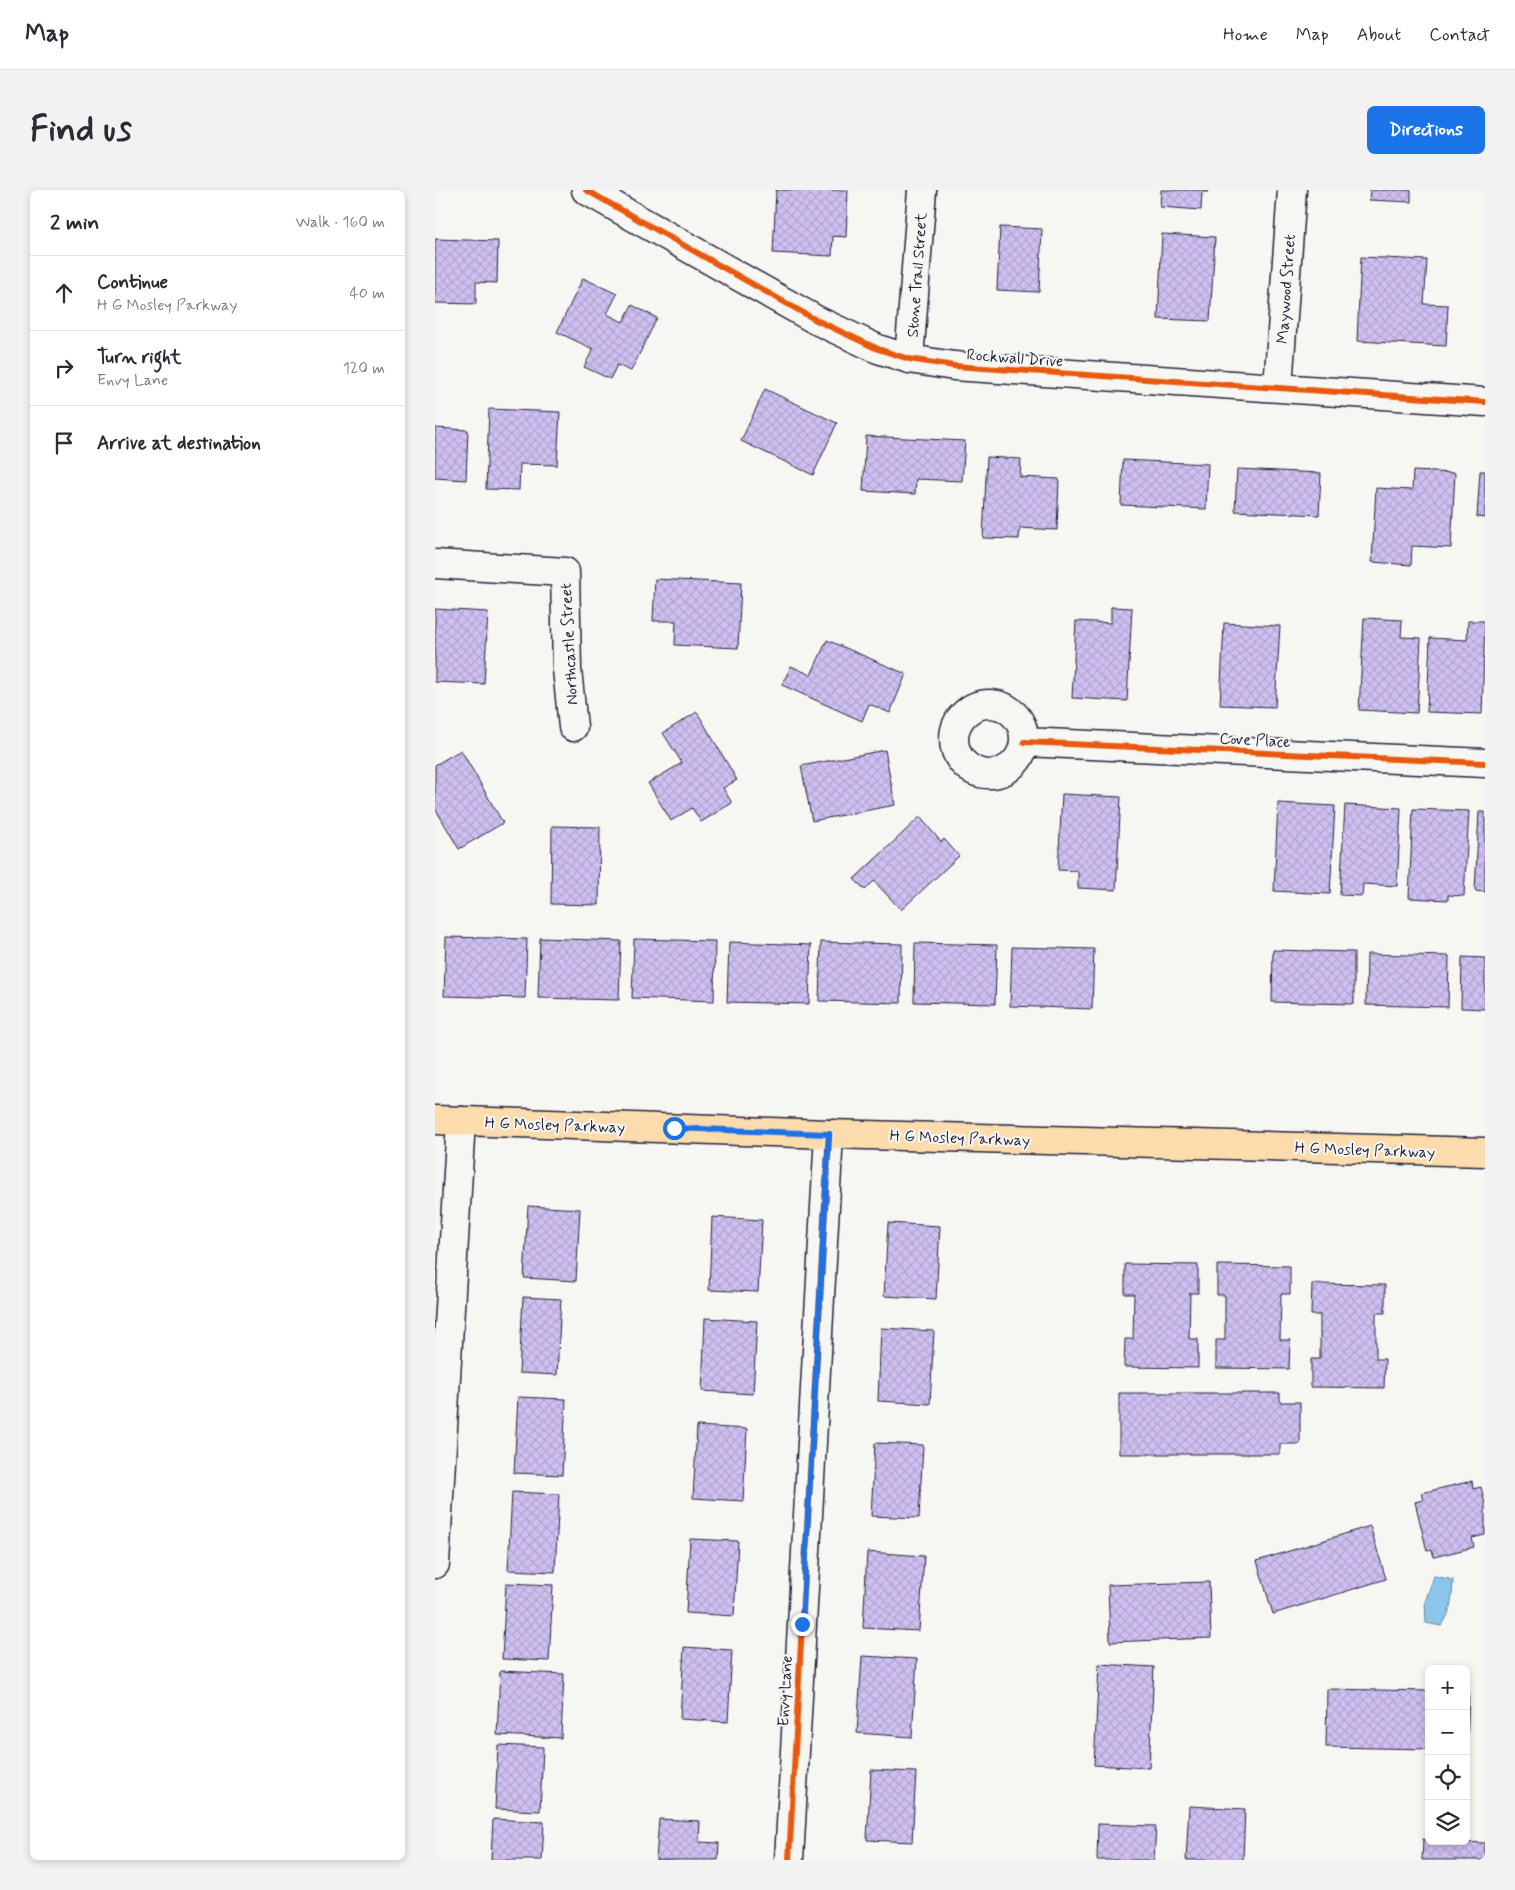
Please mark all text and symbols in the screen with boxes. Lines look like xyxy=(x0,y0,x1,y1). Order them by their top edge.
text: Map xyxy=(25,19,69,50)
text: Home xyxy=(1223,23,1268,47)
text: Map xyxy=(1296,23,1329,47)
text: About xyxy=(1357,23,1401,47)
text: Contact xyxy=(1429,23,1490,47)
button: Directions xyxy=(1367,106,1485,154)
text: Find us xyxy=(30,107,132,153)
text: 2 min xyxy=(50,209,99,237)
street label: Stone Trail Street xyxy=(903,211,932,338)
text: Walk · 160 m xyxy=(295,212,385,233)
street label: Maywood Street xyxy=(1272,233,1301,345)
text: Continue xyxy=(97,270,168,295)
icon: ahead xyxy=(50,279,78,307)
text: 40 m xyxy=(349,283,385,304)
text: H G Mosley Parkway xyxy=(97,295,237,316)
text: Turn right xyxy=(97,345,181,370)
street label: Rockwall Drive xyxy=(966,345,1064,372)
icon: right xyxy=(50,354,78,382)
text: 120 m xyxy=(343,358,385,379)
text: Envy Lane xyxy=(97,370,168,391)
icon: arrive xyxy=(50,429,78,457)
text: Arrive at destination xyxy=(97,431,261,456)
street label: Northcastle Street xyxy=(556,582,583,705)
street label: Cove Place xyxy=(1219,728,1291,753)
street label: H G Mosley Parkway xyxy=(484,1113,625,1138)
route start xyxy=(663,1117,686,1140)
street label: H G Mosley Parkway xyxy=(889,1126,1030,1151)
street label: H G Mosley Parkway xyxy=(1294,1138,1435,1163)
route end xyxy=(791,1613,814,1636)
street label: Envy Lane xyxy=(773,1655,798,1727)
map controls xyxy=(1425,1665,1470,1845)
button: + xyxy=(1425,1665,1470,1710)
button: − xyxy=(1425,1710,1470,1755)
button: locate xyxy=(1425,1755,1470,1800)
button: layers xyxy=(1425,1800,1470,1845)

